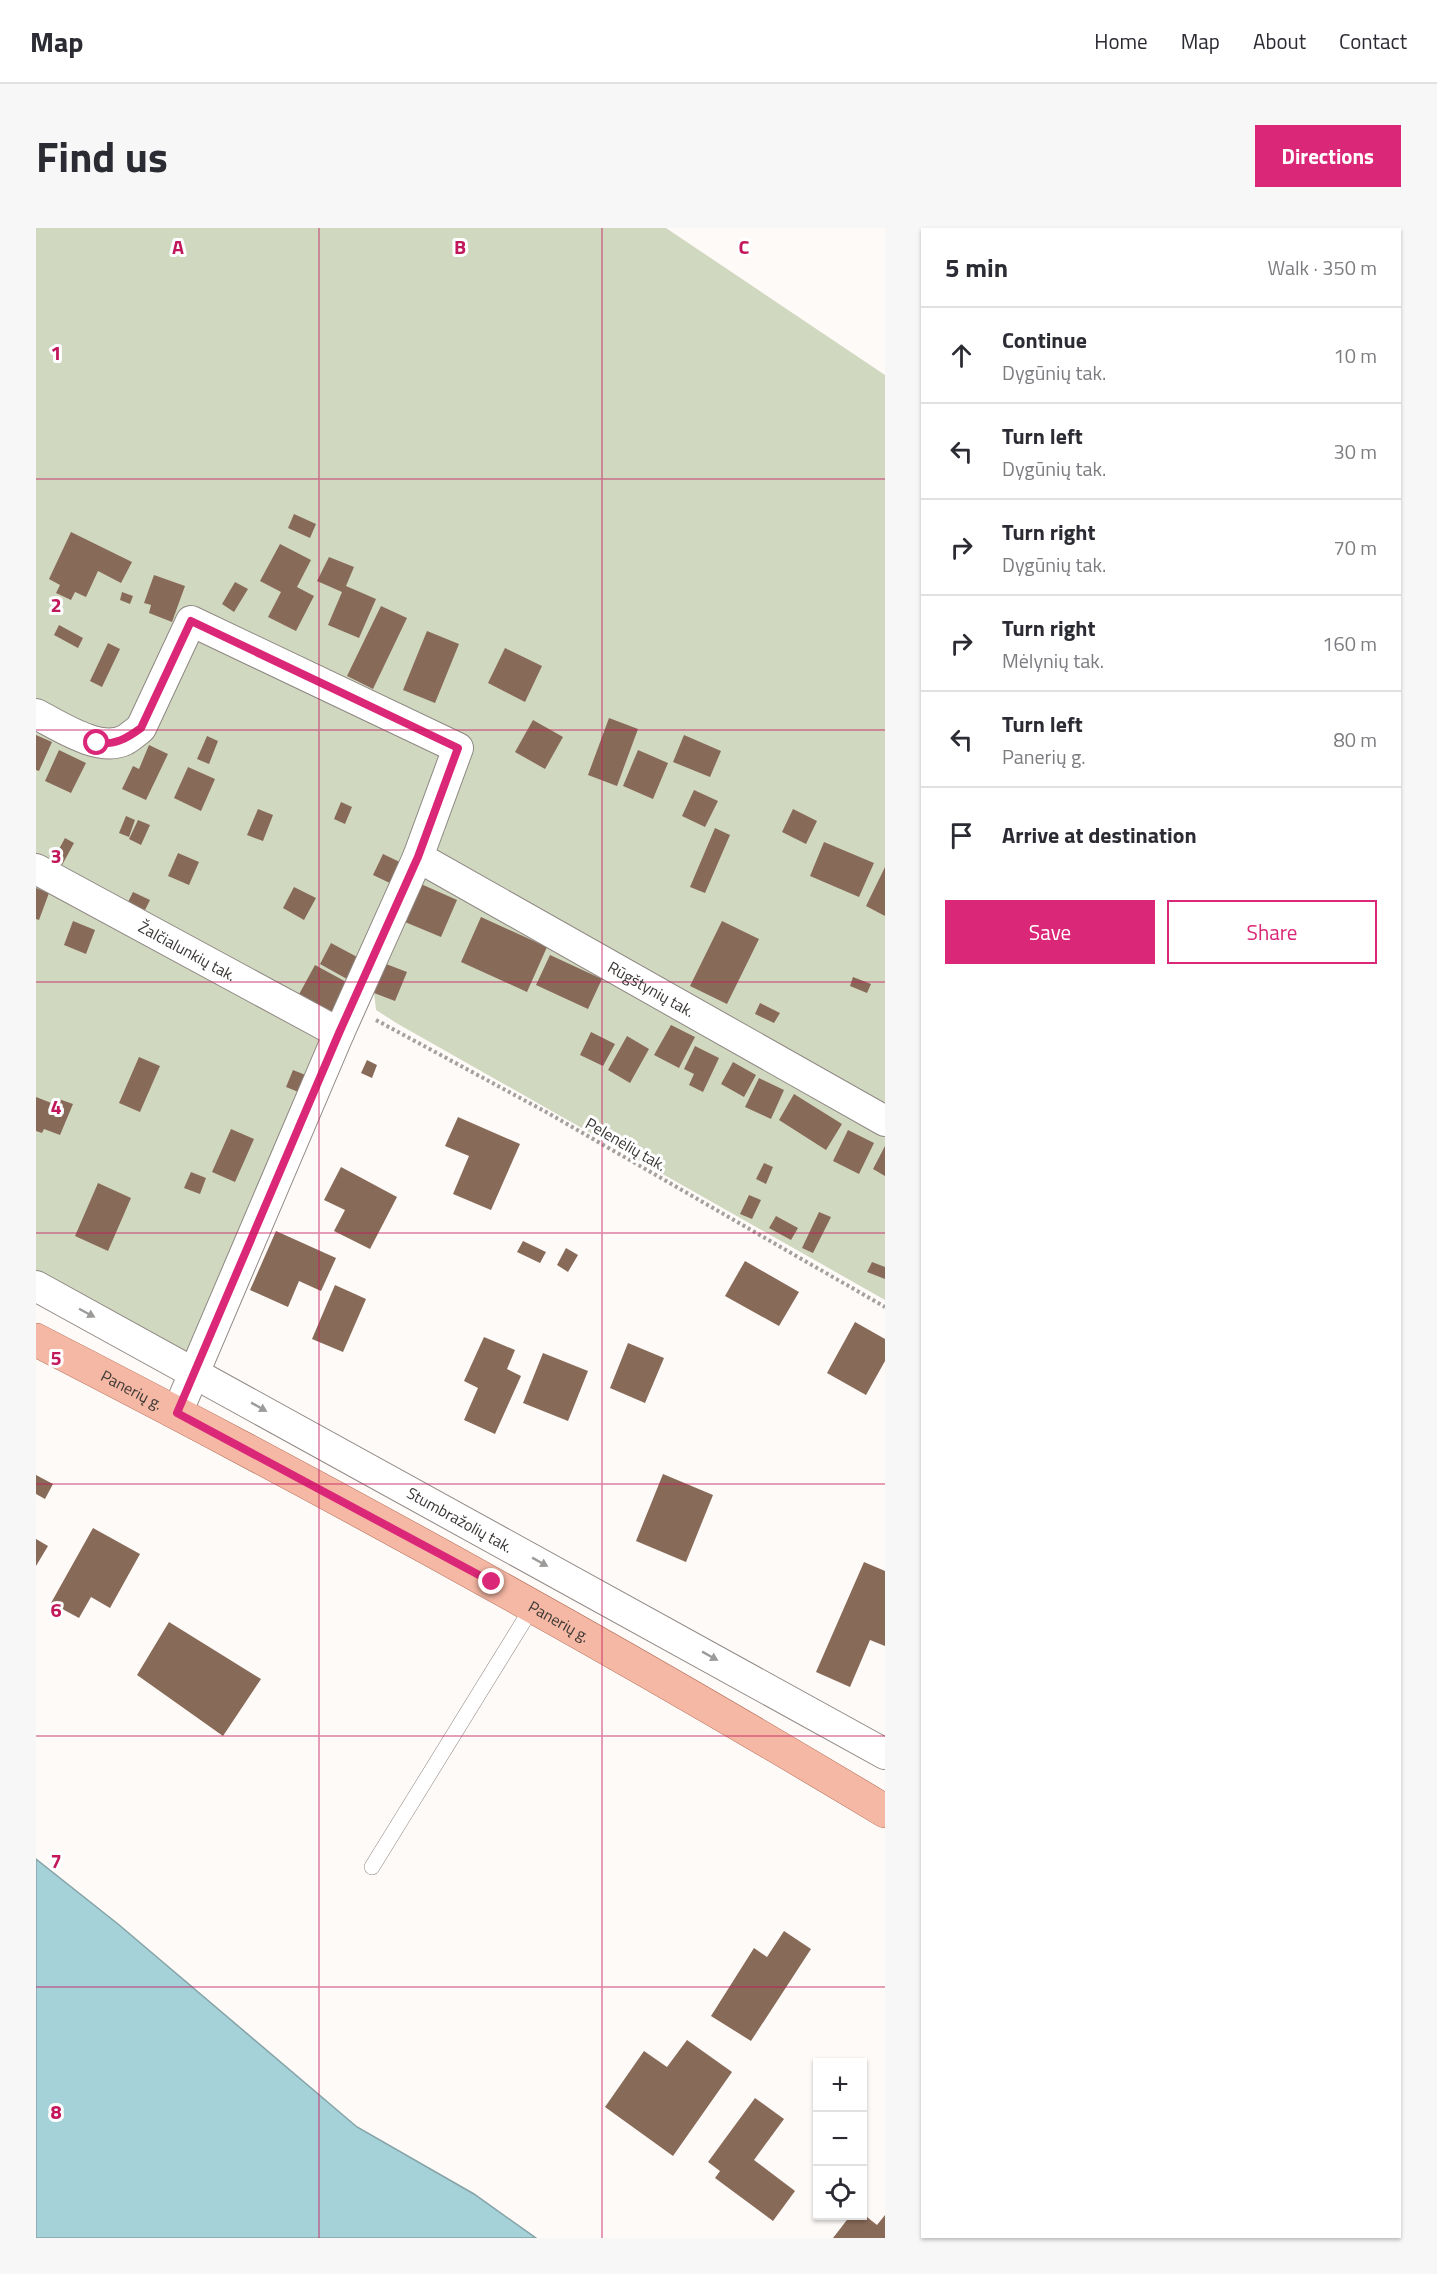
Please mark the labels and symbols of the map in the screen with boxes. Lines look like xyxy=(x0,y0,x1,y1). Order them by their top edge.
text: A xyxy=(172,231,184,262)
text: B xyxy=(454,231,466,262)
text: C xyxy=(739,231,750,262)
text: 1 xyxy=(50,337,62,368)
text: 2 xyxy=(50,589,62,620)
route start xyxy=(83,729,109,755)
text: 3 xyxy=(50,840,62,871)
street label: Žalčialunkių tak. xyxy=(134,915,240,987)
street label: Rūgštynių tak. xyxy=(603,955,699,1023)
text: 4 xyxy=(50,1091,62,1122)
street label: Pelenėlių tak. xyxy=(581,1111,671,1177)
one-way arrow xyxy=(79,1308,96,1318)
text: 5 xyxy=(50,1342,62,1373)
street label: Panerių g. xyxy=(97,1364,167,1416)
one-way arrow xyxy=(250,1402,267,1412)
street label: Stumbražolių tak. xyxy=(403,1481,517,1559)
one-way arrow xyxy=(531,1557,548,1567)
route end xyxy=(478,1568,504,1594)
text: 6 xyxy=(50,1594,62,1625)
street label: Panerių g. xyxy=(524,1594,594,1648)
one-way arrow xyxy=(702,1651,719,1661)
text: 7 xyxy=(50,1845,62,1876)
text: 8 xyxy=(50,2096,62,2127)

